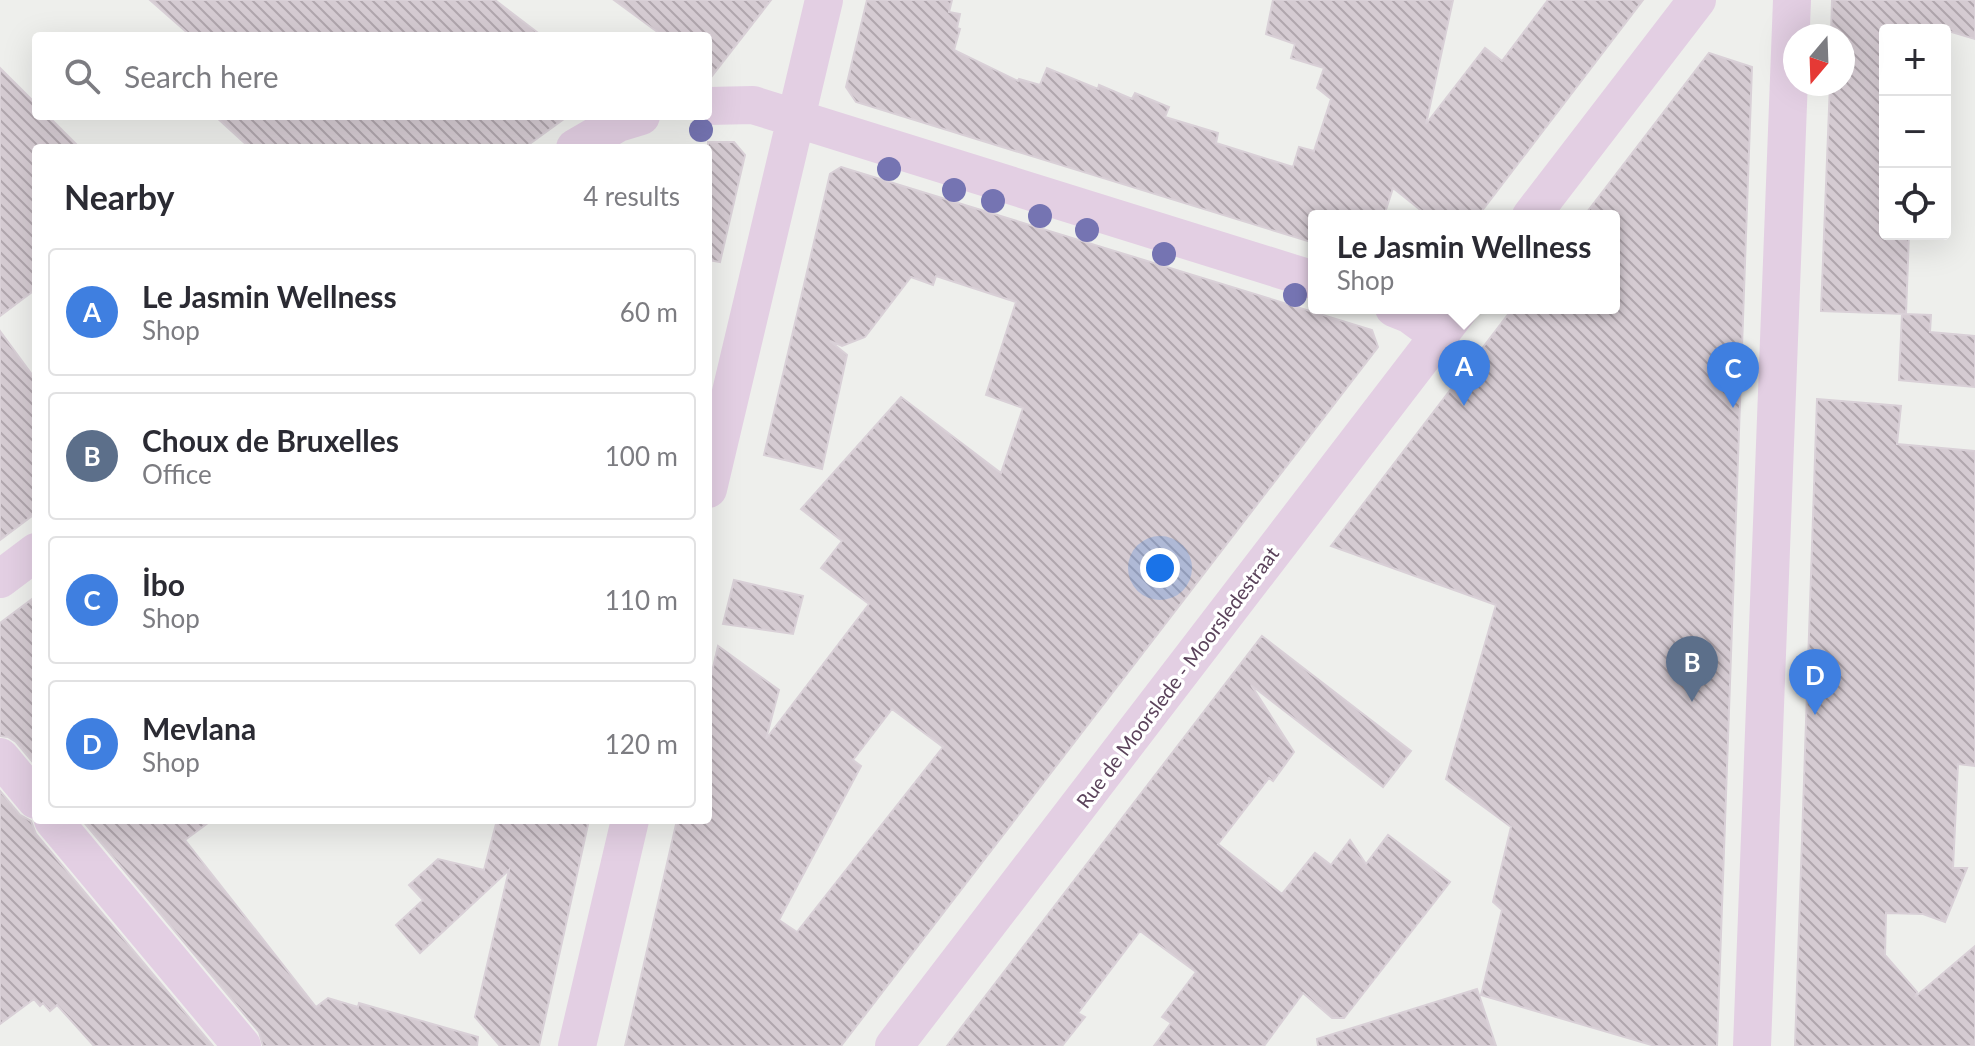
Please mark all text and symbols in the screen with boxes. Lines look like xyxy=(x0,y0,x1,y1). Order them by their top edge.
north arrow xyxy=(1783,24,1855,96)
map controls xyxy=(1879,24,1951,240)
button: + xyxy=(1879,24,1951,96)
search box xyxy=(32,32,712,120)
icon: search xyxy=(60,54,104,98)
text: Search here xyxy=(124,58,279,94)
button: − xyxy=(1879,96,1951,168)
button: locate xyxy=(1879,168,1951,240)
text: Nearby xyxy=(64,176,175,217)
text: 4 results xyxy=(583,180,680,212)
popup xyxy=(1308,210,1620,314)
text: Le Jasmin Wellness xyxy=(1337,228,1591,264)
text: Shop xyxy=(1337,264,1394,296)
text: Le Jasmin Wellness xyxy=(142,278,397,314)
text: A xyxy=(83,296,101,328)
text: 60 m xyxy=(620,296,678,328)
text: Shop xyxy=(142,314,200,346)
pin: A xyxy=(1438,340,1490,406)
pin: C xyxy=(1707,342,1759,408)
text: Choux de Bruxelles xyxy=(142,422,399,458)
text: B xyxy=(83,440,101,472)
text: 100 m xyxy=(605,440,678,472)
text: Office xyxy=(142,458,212,490)
street label: Rue de Moorslede - Moorsledestraat xyxy=(1071,542,1283,812)
your location xyxy=(1140,548,1180,588)
text: İbo xyxy=(142,566,185,602)
text: C xyxy=(83,584,101,616)
text: 110 m xyxy=(605,584,678,616)
text: Shop xyxy=(142,602,200,634)
pin: B xyxy=(1666,636,1718,702)
pin: D xyxy=(1789,649,1841,715)
text: Mevlana xyxy=(142,710,256,746)
text: D xyxy=(82,728,102,760)
text: 120 m xyxy=(605,728,678,760)
text: Shop xyxy=(142,746,200,778)

